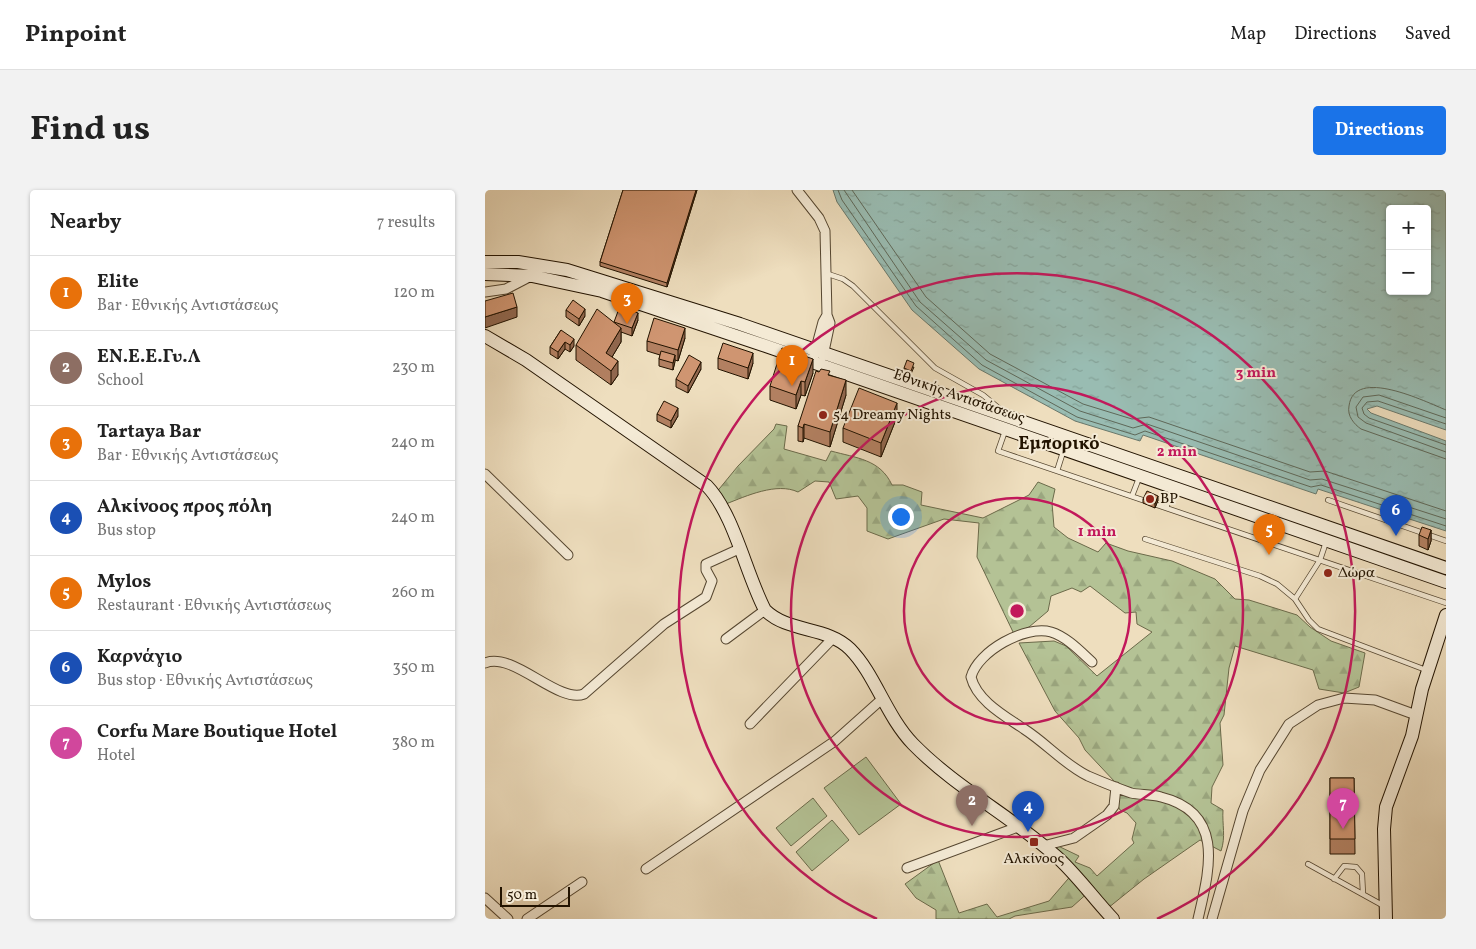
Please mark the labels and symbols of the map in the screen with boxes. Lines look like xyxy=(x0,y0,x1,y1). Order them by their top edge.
pin: 3 xyxy=(611,283,643,324)
pin: 1 xyxy=(776,345,808,386)
text: 3 min xyxy=(1236,363,1276,384)
street label: Εθνικής Αντιστάσεως xyxy=(890,365,1028,429)
place label: 54 Dreamy Nights xyxy=(833,405,951,426)
marker: 54 Dreamy Nights xyxy=(817,409,829,421)
district label: Εμπορικό xyxy=(1018,432,1100,457)
text: 2 min xyxy=(1157,442,1197,463)
place label: BP xyxy=(1160,489,1178,510)
marker: BP xyxy=(1144,493,1156,505)
pin: 6 xyxy=(1380,495,1412,536)
your location xyxy=(888,504,914,530)
pin: 5 xyxy=(1253,514,1285,555)
text: 1 min xyxy=(1078,522,1116,543)
place label: Δώρα xyxy=(1338,563,1375,584)
marker: Δώρα xyxy=(1322,567,1334,579)
centre of rings xyxy=(1008,602,1026,620)
pin: 2 xyxy=(956,785,988,826)
pin: 7 xyxy=(1327,788,1359,829)
pin: 4 xyxy=(1012,791,1044,832)
marker: Αλκίνοος xyxy=(1028,836,1040,848)
place label: Αλκίνοος xyxy=(1004,849,1065,870)
scale bar xyxy=(500,884,570,907)

